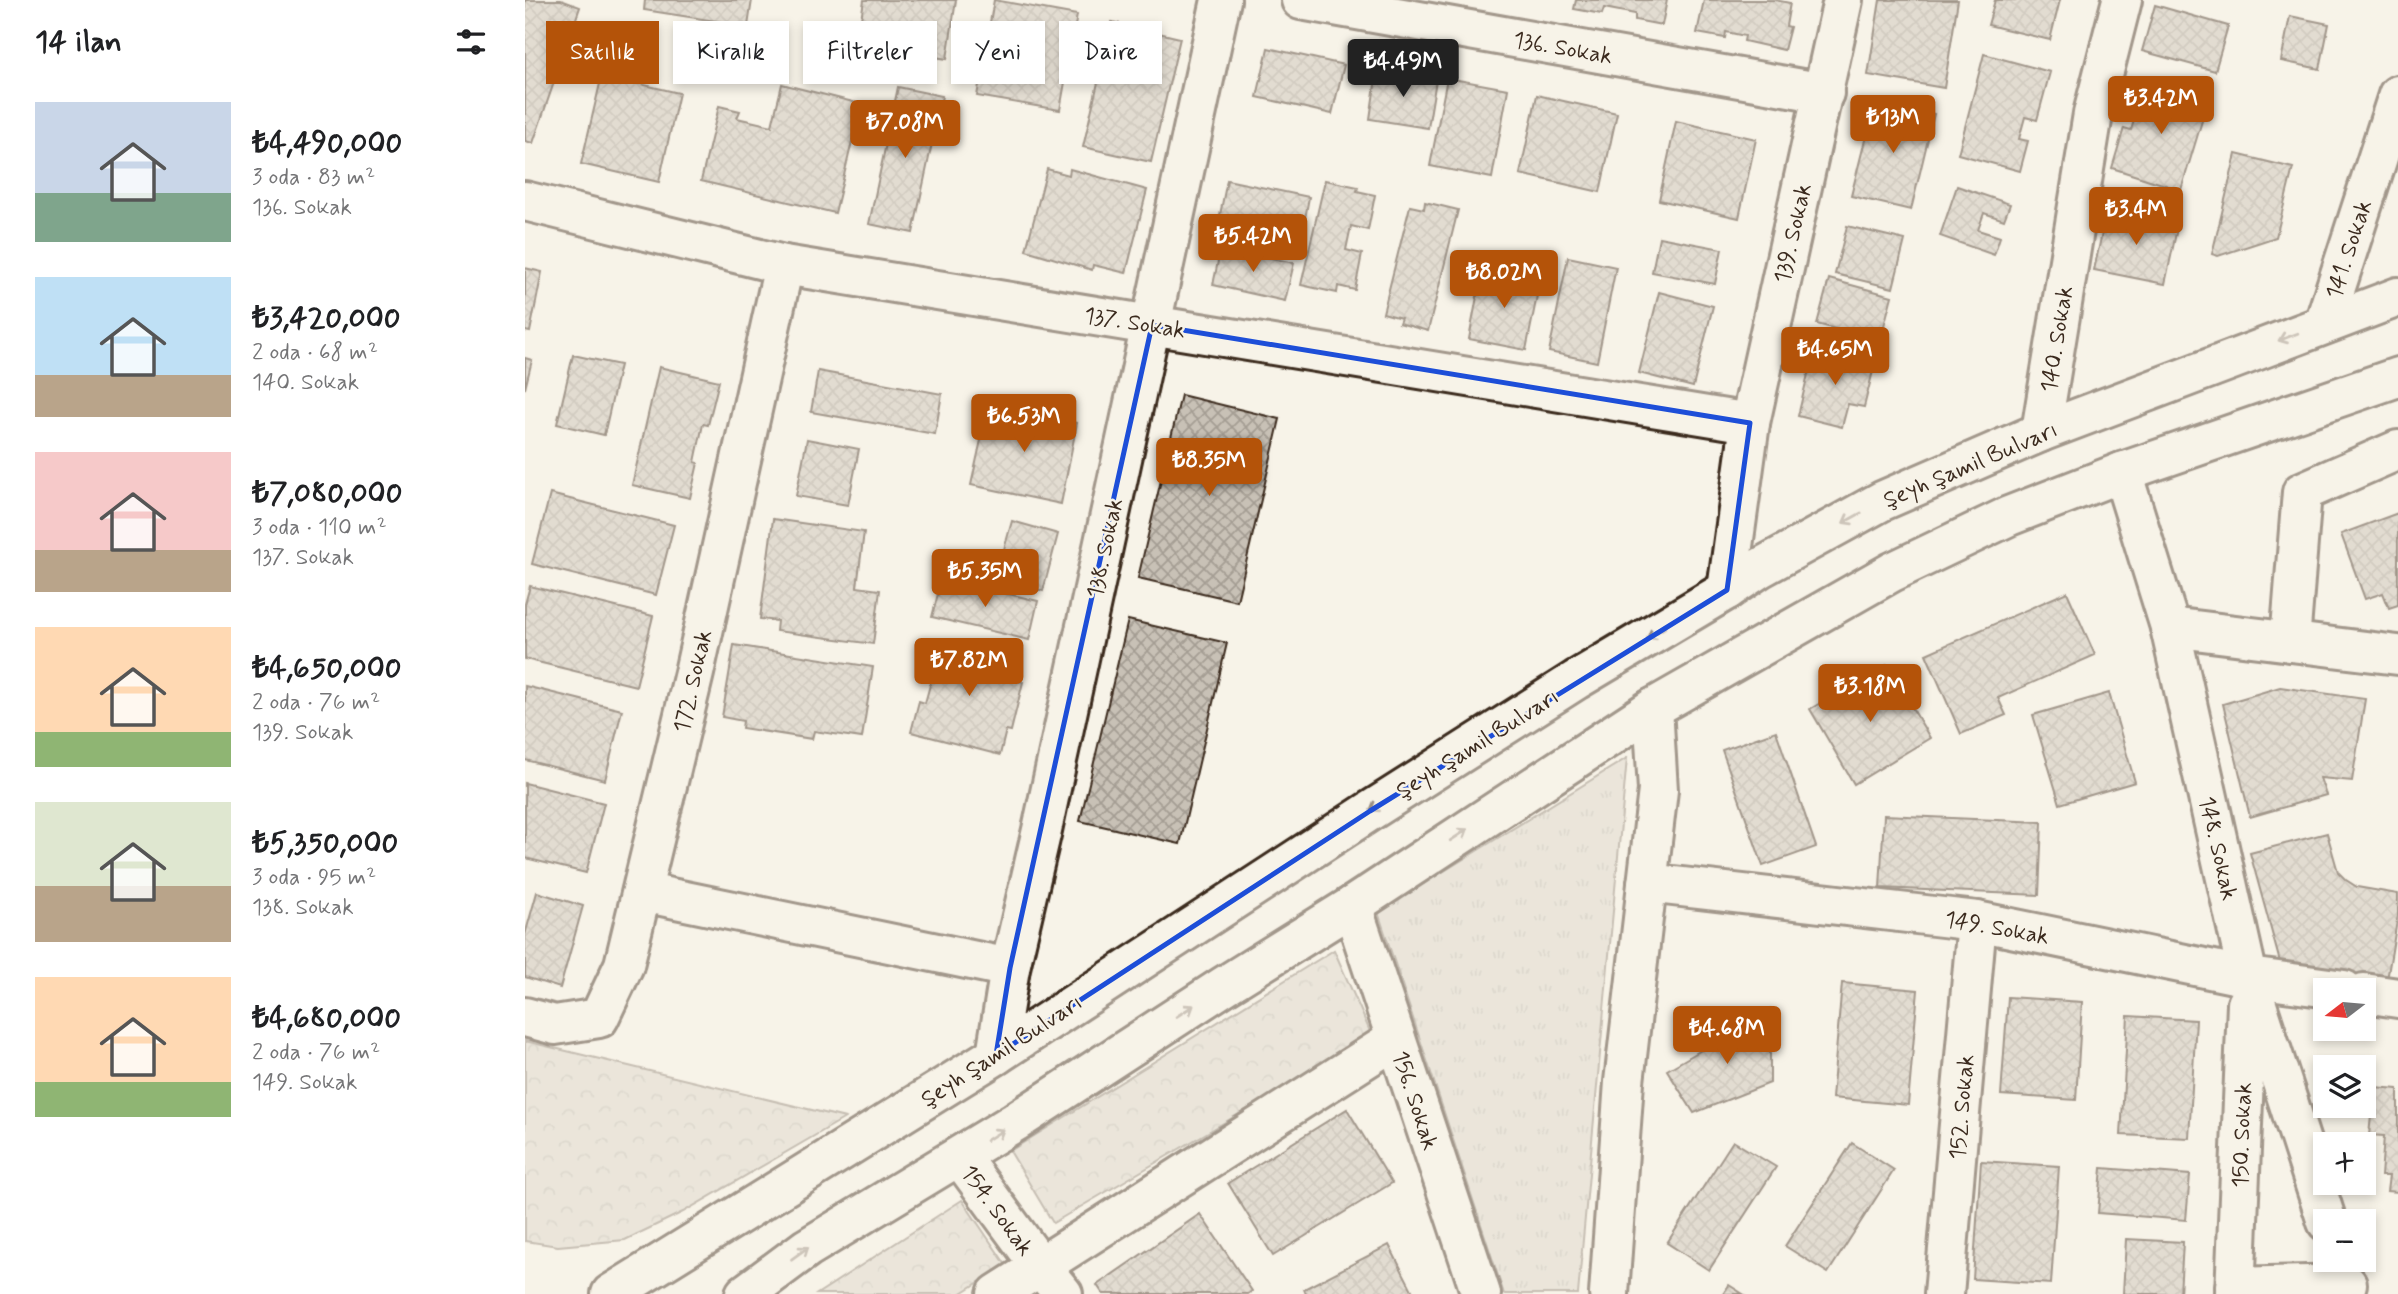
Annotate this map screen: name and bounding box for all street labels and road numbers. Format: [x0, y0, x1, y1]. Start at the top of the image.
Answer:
street label: 136. Sokak [1511, 26, 1615, 72]
street label: 139. Sokak [1768, 181, 1820, 286]
street label: 141. Sokak [2320, 196, 2380, 303]
street label: 140. Sokak [2035, 284, 2081, 395]
street label: 137. Sokak [1082, 301, 1187, 347]
street label: Şeyh Şamil Bulvarı [1879, 416, 2063, 516]
street label: 138. Sokak [1081, 496, 1131, 601]
street label: 172. Sokak [668, 627, 720, 736]
street label: Şeyh Şamil Bulvarı [1391, 682, 1565, 807]
street label: 148. Sokak [2191, 794, 2244, 903]
street label: 149. Sokak [1942, 905, 2051, 953]
street label: Şeyh Şamil Bulvarı [916, 988, 1089, 1115]
street label: 156. Sokak [1384, 1047, 1444, 1154]
street label: 152. Sokak [1943, 1053, 1983, 1161]
street label: 150. Sokak [2226, 1082, 2260, 1188]
street label: 154. Sokak [953, 1160, 1039, 1263]

